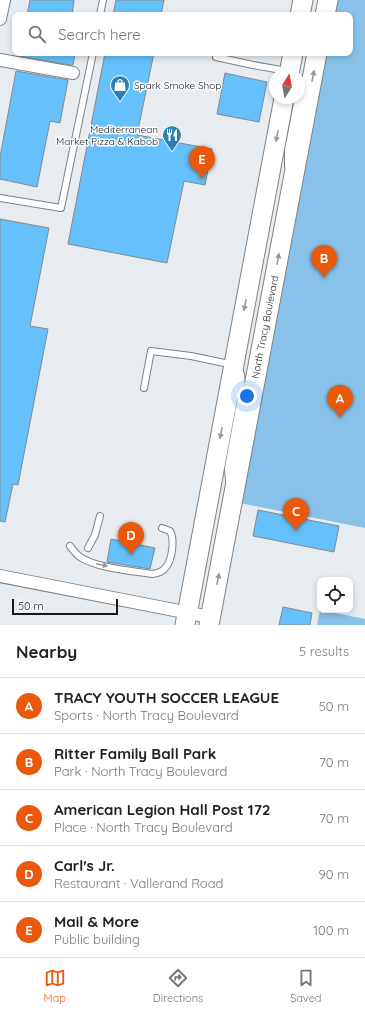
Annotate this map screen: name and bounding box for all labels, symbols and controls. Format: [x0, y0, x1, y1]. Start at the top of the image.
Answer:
search box [12, 12, 353, 56]
icon: search [26, 23, 48, 45]
text: Search here [58, 25, 141, 44]
north arrow [269, 68, 305, 104]
one-way arrow [310, 70, 316, 82]
shop icon: Spark Smoke Shop [109, 74, 131, 102]
place label: Spark Smoke Shop [134, 79, 221, 92]
place label: Mediterranean Market Pizza & Kabob [56, 123, 158, 148]
restaurant icon: Mediterranean Market Pizza & Kabob [161, 124, 183, 152]
one-way arrow [274, 130, 280, 142]
pin: E [189, 146, 215, 179]
pin: B [311, 245, 337, 278]
one-way arrow [275, 252, 281, 265]
street label: North Tracy Boulevard [249, 274, 281, 380]
one-way arrow [242, 299, 248, 311]
pin: A [327, 385, 353, 418]
your location [237, 386, 257, 406]
one-way arrow [218, 427, 224, 439]
pin: C [283, 498, 309, 531]
pin: D [118, 522, 144, 555]
one-way arrow [96, 562, 108, 568]
one-way arrow [215, 573, 221, 585]
map controls [317, 577, 353, 613]
button: locate [317, 577, 353, 613]
scale bar [12, 597, 118, 616]
text: 50 m [18, 599, 44, 613]
text: Nearby [16, 641, 77, 662]
text: 5 results [299, 643, 349, 659]
text: TRACY YOUTH SOCCER LEAGUE [54, 688, 279, 707]
text: A [25, 698, 33, 714]
text: 50 m [319, 698, 349, 714]
text: Sports · North Tracy Boulevard [54, 707, 239, 723]
text: Ritter Family Ball Park [54, 744, 216, 763]
text: B [25, 754, 33, 770]
text: 70 m [319, 754, 349, 770]
text: Park · North Tracy Boulevard [54, 763, 227, 779]
text: American Legion Hall Post 172 [54, 800, 270, 819]
text: C [25, 810, 33, 826]
text: 70 m [319, 810, 349, 826]
text: Place · North Tracy Boulevard [54, 819, 233, 835]
text: Carl's Jr. [54, 856, 115, 875]
text: D [24, 866, 34, 882]
text: 90 m [319, 866, 349, 882]
text: Restaurant · Vallerand Road [54, 875, 223, 891]
text: Mail & More [54, 912, 139, 931]
text: E [25, 922, 33, 938]
text: 100 m [313, 922, 349, 938]
text: Public building [54, 931, 140, 947]
tab: Map [43, 967, 66, 1005]
tab: Directions [153, 967, 203, 1005]
tab: Saved [290, 967, 322, 1005]

